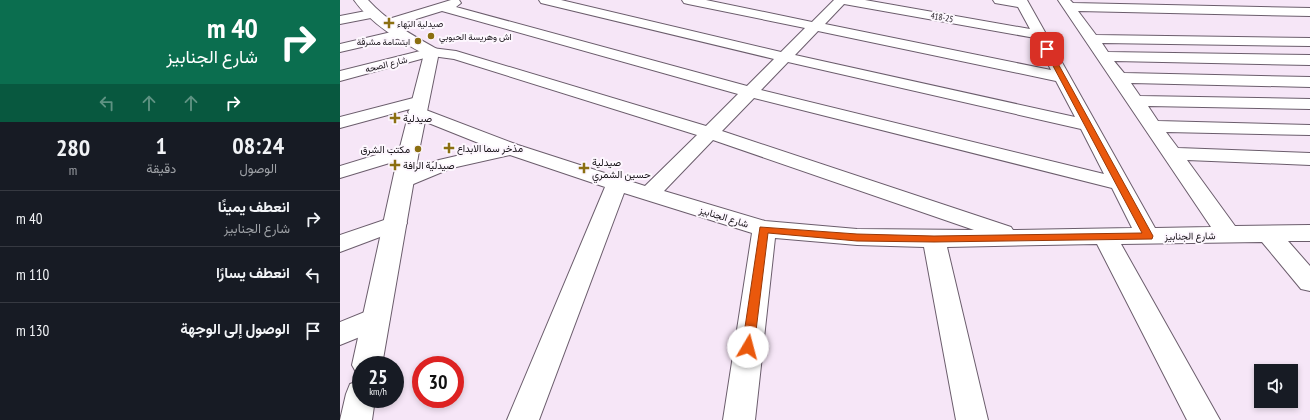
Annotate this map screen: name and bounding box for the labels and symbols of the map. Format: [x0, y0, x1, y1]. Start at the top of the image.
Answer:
street label: 418-25 [930, 10, 954, 24]
marker: صيدلية البهاء [384, 18, 394, 28]
place label: صيدلية البهاء [397, 18, 444, 30]
marker: اش وهريسة الحبوبي [426, 31, 436, 41]
place label: اش وهريسة الحبوبي [439, 31, 512, 44]
pin [1030, 32, 1064, 66]
place label: ابتسامة مشرقة [357, 36, 410, 48]
marker: ابتسامة مشرقة [413, 36, 423, 46]
street label: شارع الصحه [364, 53, 409, 76]
place label: صيدلية [403, 112, 432, 125]
marker: صيدلية [390, 113, 400, 123]
place label: مذخر سما الابداع [457, 142, 523, 155]
place label: مكتب الشرق [360, 143, 410, 156]
marker: مذخر سما الابداع [444, 143, 454, 153]
marker: مكتب الشرق [413, 144, 423, 154]
place label: صيدلية حسين الشمري [592, 156, 651, 183]
place label: صيدلية الرافة [403, 159, 455, 172]
marker: صيدلية الرافة [390, 160, 400, 170]
marker: صيدلية حسين الشمري [579, 163, 589, 173]
street label: شارع الجنابيز [697, 203, 750, 231]
street label: شارع الجنابيز [1163, 229, 1216, 243]
position arrow [727, 326, 769, 368]
speed limit sign: 30 [412, 356, 464, 408]

